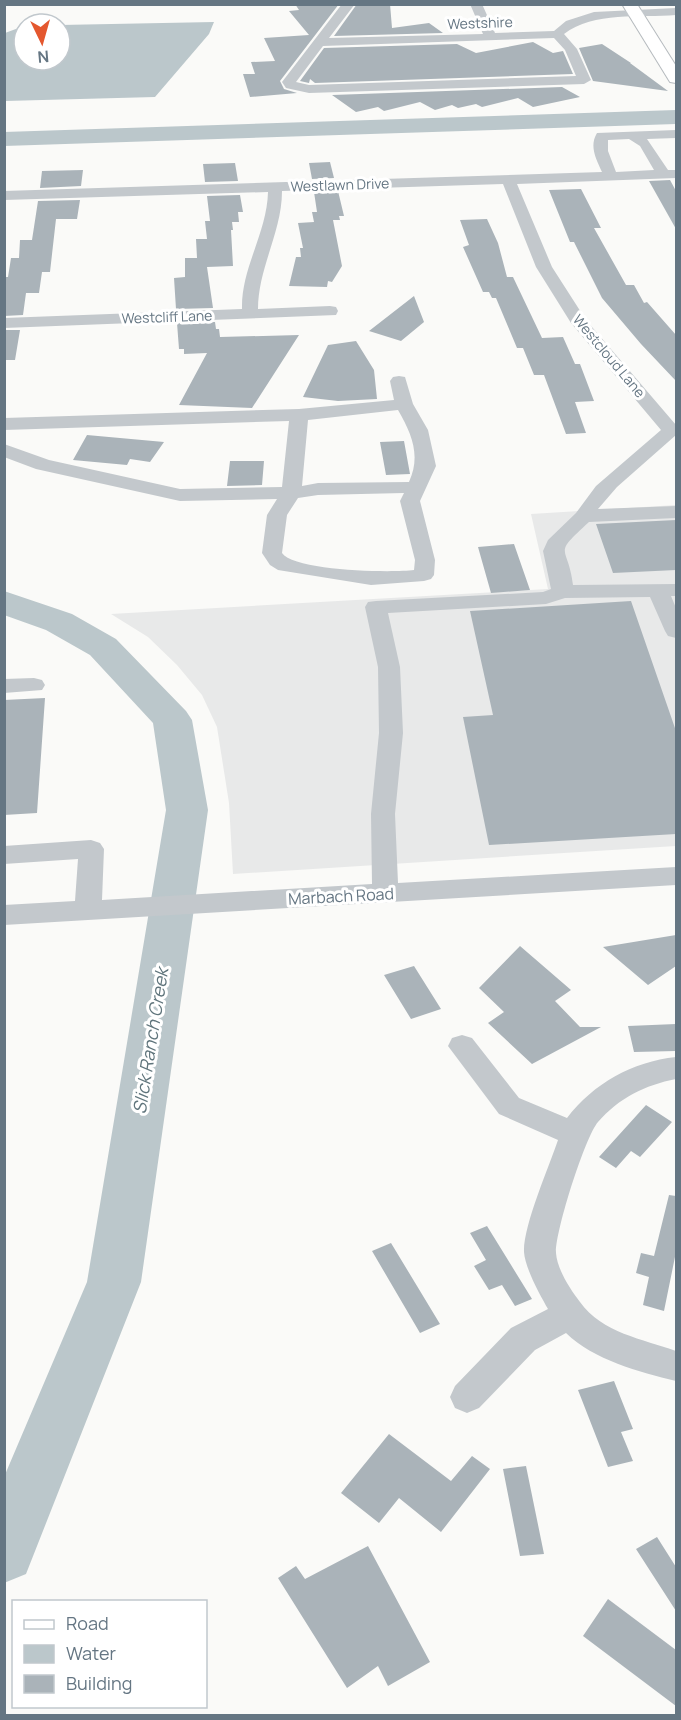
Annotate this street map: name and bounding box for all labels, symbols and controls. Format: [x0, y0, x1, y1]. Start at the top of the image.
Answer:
north arrow [12, 12, 72, 72]
street label: Westshire [447, 12, 513, 33]
text: N [37, 45, 50, 68]
street label: Westlawn Drive [290, 173, 390, 196]
street label: Westcliff Lane [121, 305, 213, 328]
street label: Westcloud Lane [569, 310, 650, 401]
street label: Marbach Road [288, 882, 394, 910]
water label: Slick Ranch Creek [127, 963, 174, 1116]
legend [12, 1600, 207, 1708]
text: Road [66, 1611, 109, 1635]
text: Water [66, 1641, 116, 1665]
text: Building [66, 1671, 132, 1695]

